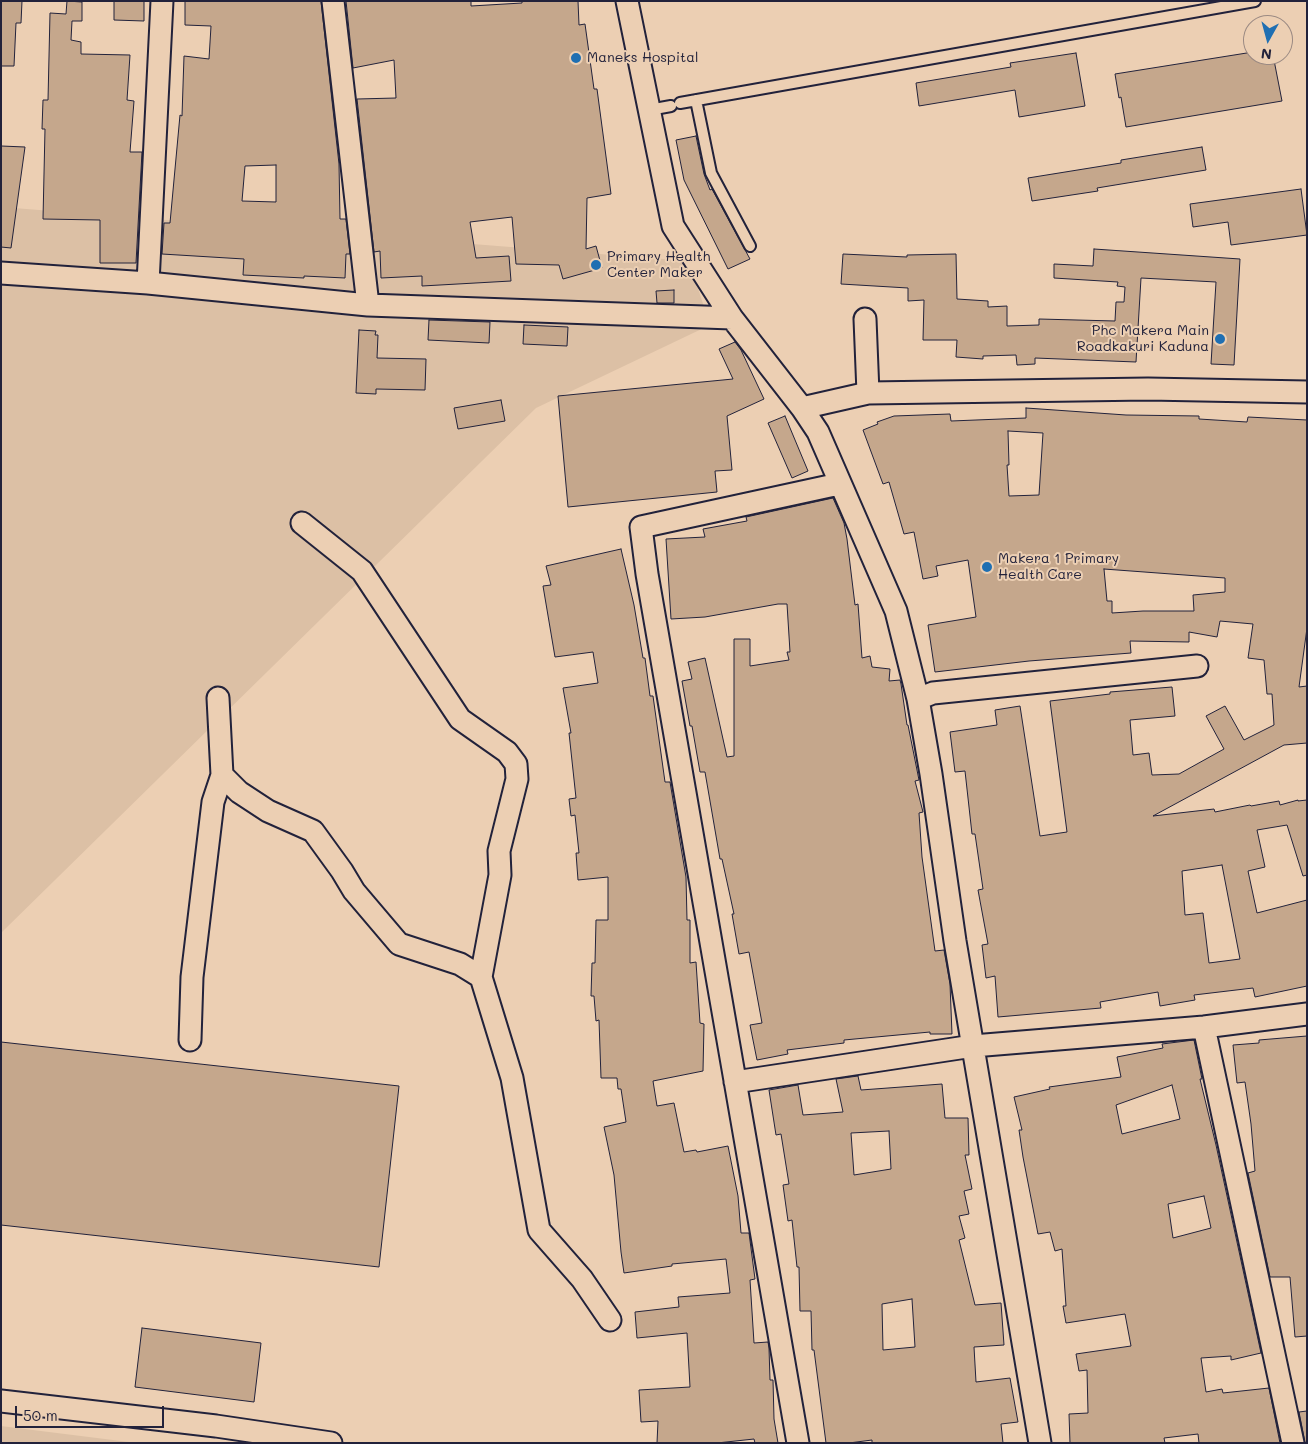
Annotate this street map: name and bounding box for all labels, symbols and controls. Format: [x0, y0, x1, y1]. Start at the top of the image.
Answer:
north arrow [1243, 15, 1293, 65]
text: N [1260, 44, 1273, 64]
place label: Maneks Hospital [587, 50, 698, 66]
marker: Maneks Hospital [569, 51, 583, 65]
place label: Primary Health Center Maker [607, 249, 711, 282]
marker: Primary Health Center Maker [589, 258, 603, 272]
place label: Phc Makera Main Roadkakuri Kaduna [1077, 323, 1209, 356]
marker: Phc Makera Main Roadkakuri Kaduna [1213, 332, 1227, 346]
place label: Makera 1 Primary Health Care [998, 551, 1119, 584]
marker: Makera 1 Primary Health Care [980, 560, 994, 574]
scale bar [18, 1396, 166, 1428]
text: 50 m [23, 1405, 58, 1425]

